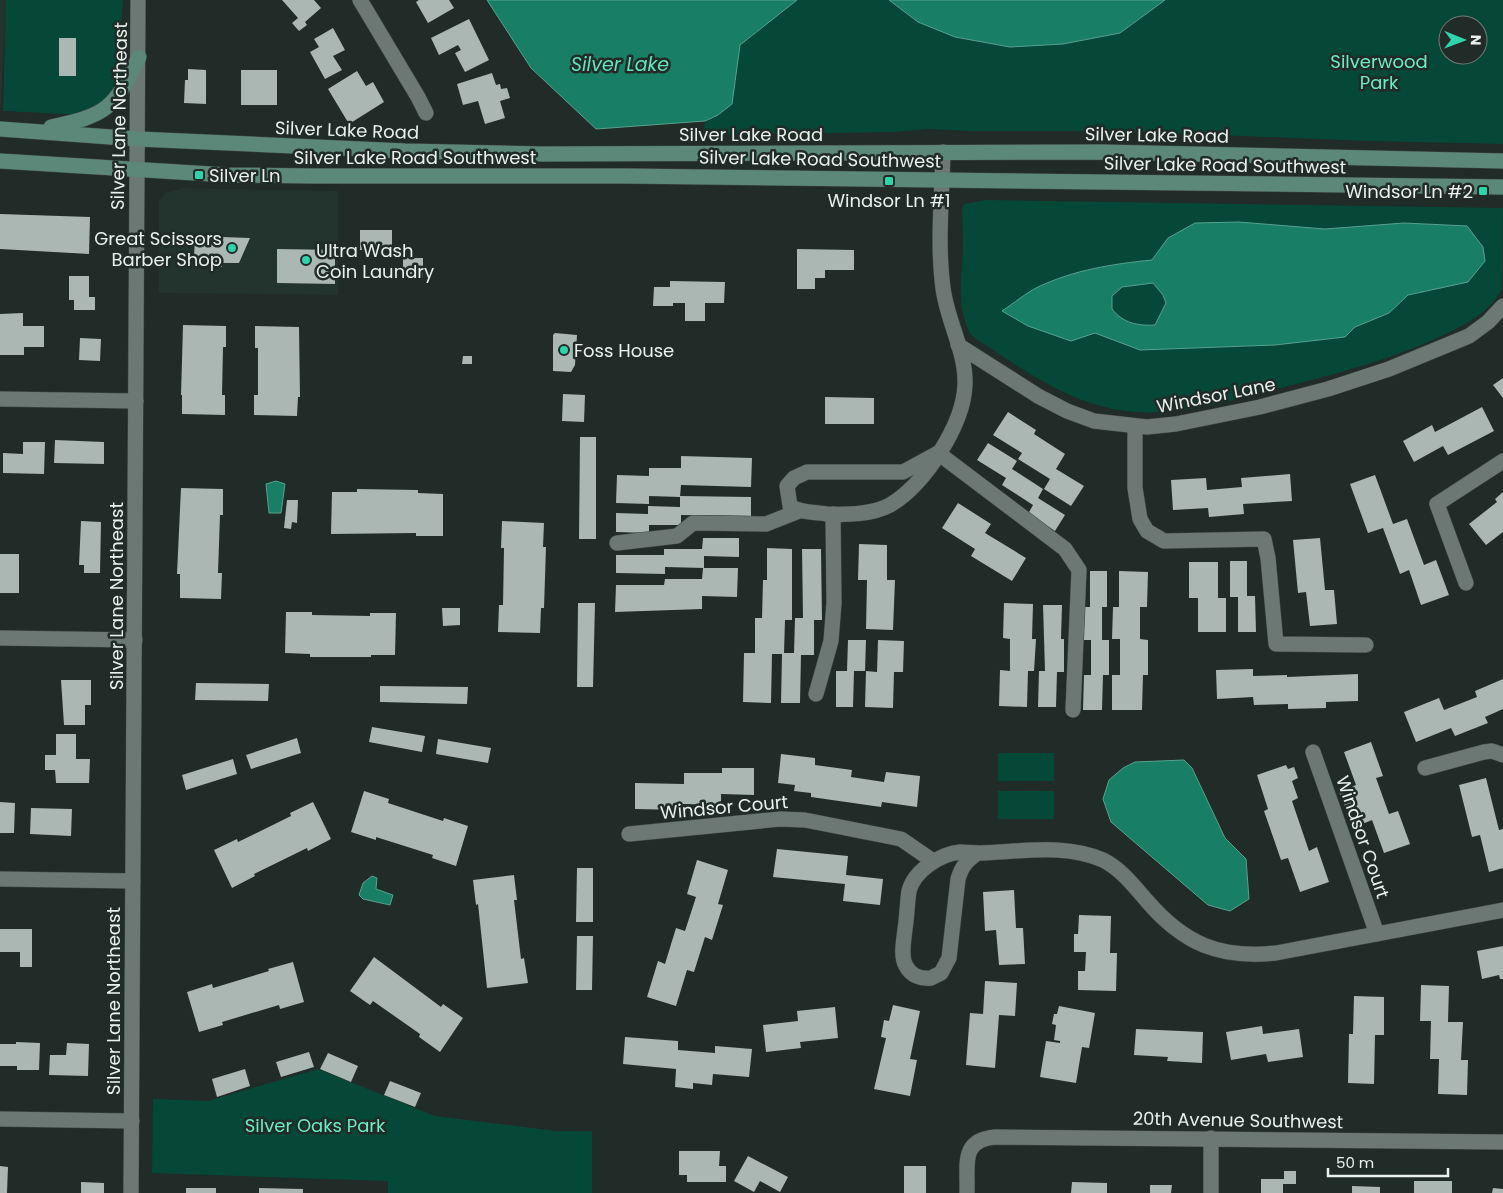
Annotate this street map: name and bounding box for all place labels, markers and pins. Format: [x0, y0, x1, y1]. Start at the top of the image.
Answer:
place label: Silver Ln [209, 163, 281, 188]
marker: Silver Ln [193, 169, 205, 181]
marker: Windsor Ln #1 [883, 175, 895, 187]
place label: Windsor Ln #2 [1345, 179, 1473, 204]
marker: Windsor Ln #2 [1477, 185, 1489, 197]
place label: Windsor Ln #1 [827, 188, 951, 213]
place label: Great Scissors Barber Shop [94, 226, 222, 272]
place label: Ultra Wash Coin Laundry [316, 238, 434, 284]
marker: Great Scissors Barber Shop [226, 242, 238, 254]
marker: Ultra Wash Coin Laundry [300, 254, 312, 266]
place label: Foss House [574, 338, 674, 363]
marker: Foss House [558, 344, 570, 356]

